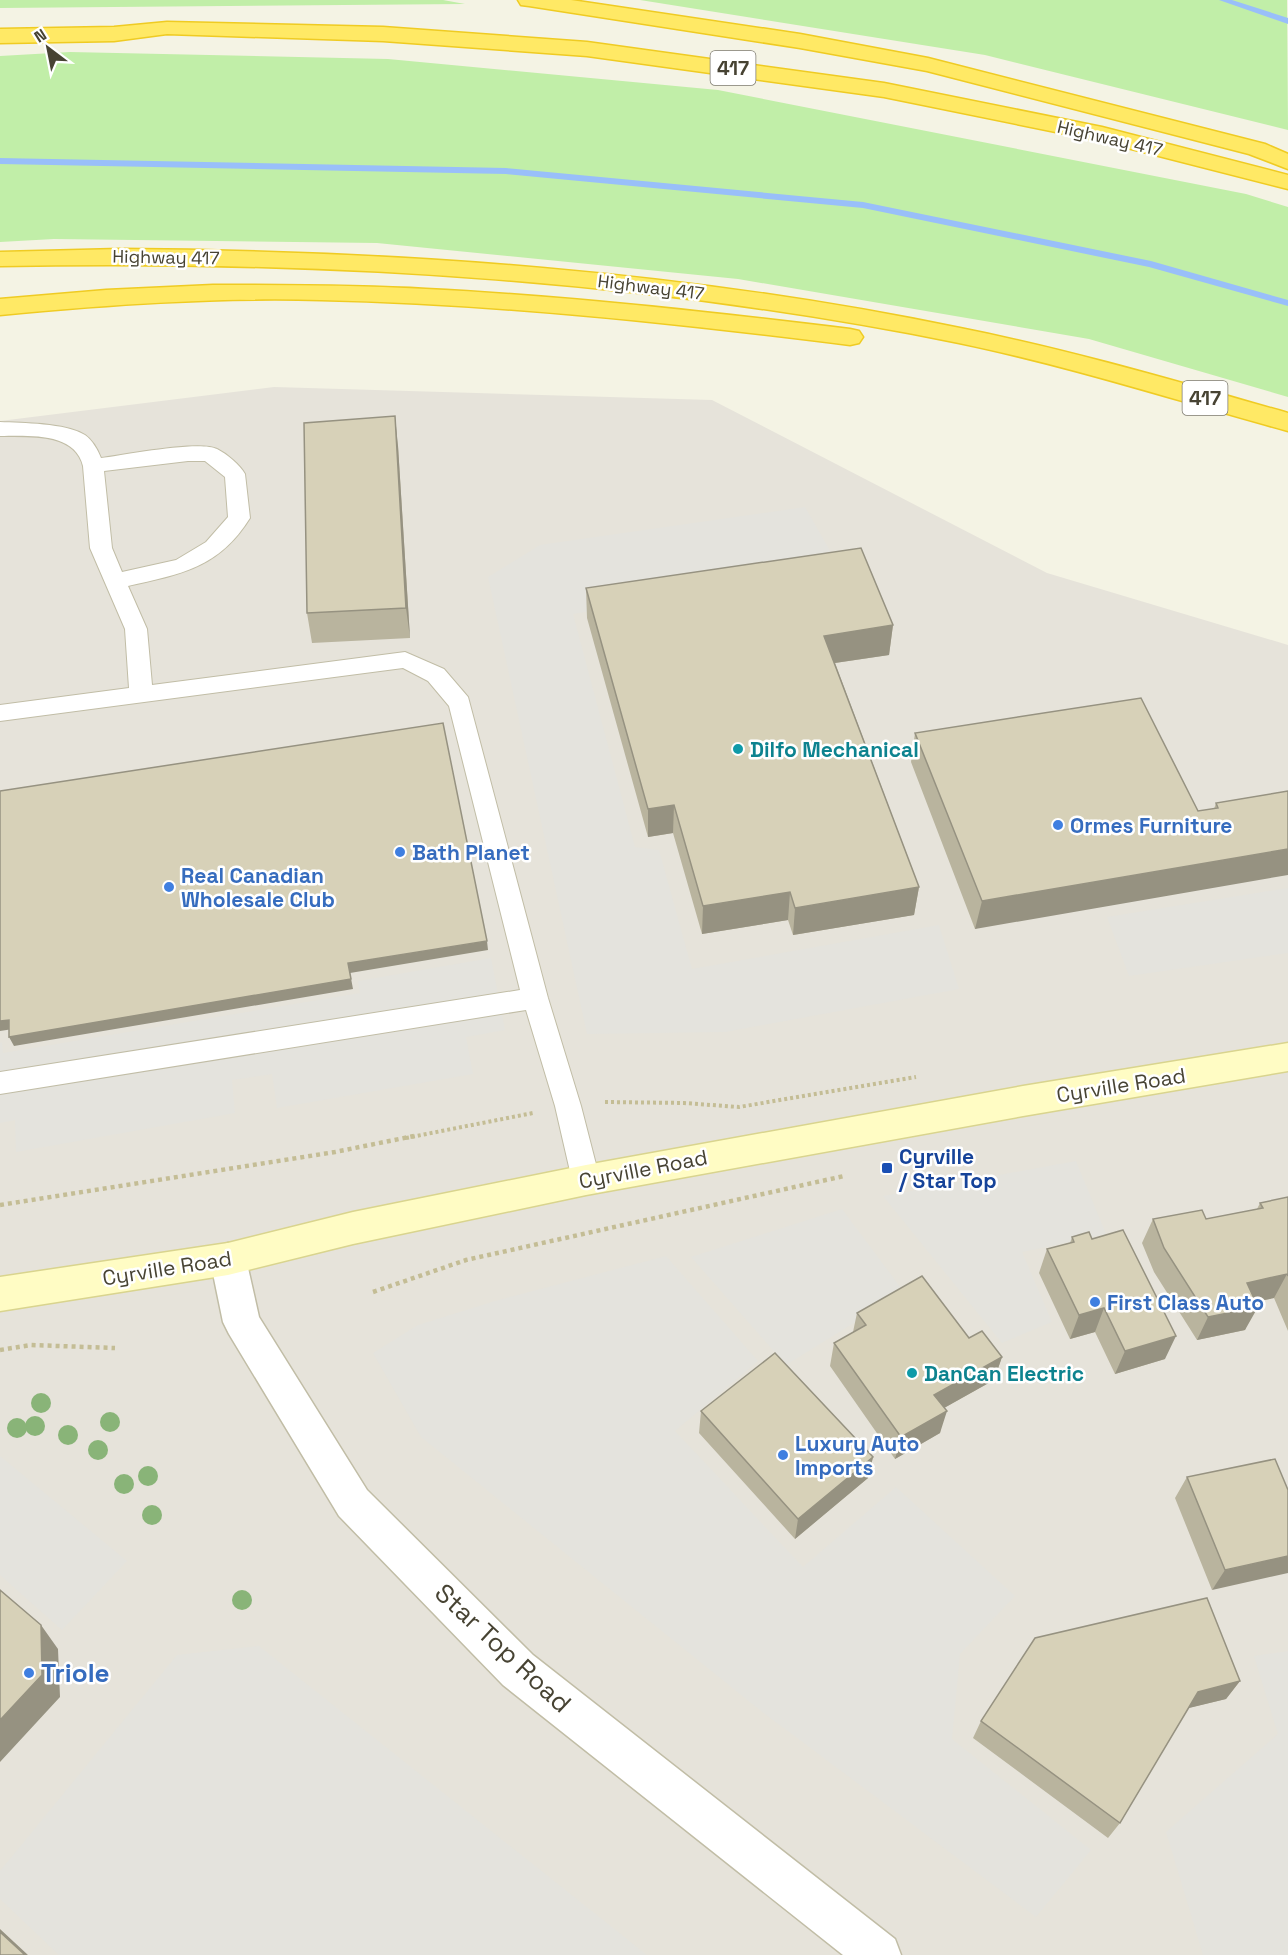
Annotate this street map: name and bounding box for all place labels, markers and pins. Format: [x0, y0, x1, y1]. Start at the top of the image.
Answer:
place label: Dilfo Mechanical [750, 736, 919, 763]
marker: Dilfo Mechanical [731, 742, 745, 756]
place label: Ormes Furniture [1070, 812, 1232, 839]
marker: Ormes Furniture [1051, 818, 1065, 832]
place label: Bath Planet [412, 839, 530, 866]
marker: Bath Planet [393, 845, 407, 859]
place label: Real Canadian Wholesale Club [181, 862, 335, 913]
marker: Real Canadian Wholesale Club [162, 880, 176, 894]
place label: Cyrville / Star Top [898, 1143, 997, 1194]
marker: Cyrville / Star Top [880, 1161, 894, 1175]
place label: First Class Auto [1107, 1289, 1264, 1316]
marker: First Class Auto [1088, 1295, 1102, 1309]
place label: DanCan Electric [924, 1360, 1084, 1387]
marker: DanCan Electric [905, 1366, 919, 1380]
place label: Luxury Auto Imports [795, 1430, 919, 1481]
marker: Luxury Auto Imports [776, 1448, 790, 1462]
place label: Triole [41, 1656, 110, 1690]
marker: Triole [22, 1666, 36, 1680]

